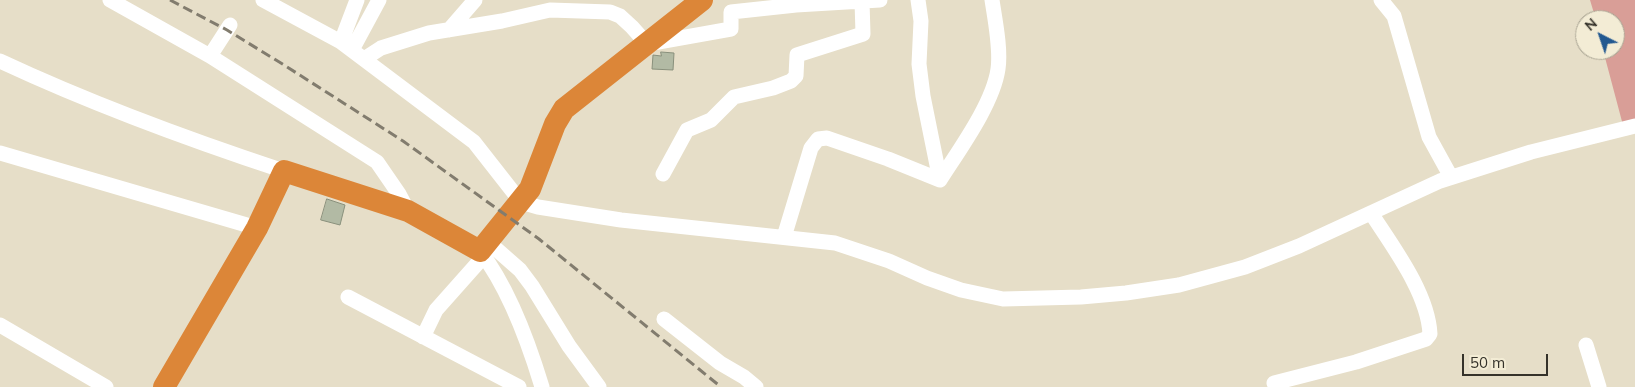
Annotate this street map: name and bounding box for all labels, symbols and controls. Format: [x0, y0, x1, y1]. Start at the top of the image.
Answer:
north arrow [1575, 10, 1625, 60]
text: N [1581, 14, 1601, 35]
scale bar [1465, 344, 1551, 376]
text: 50 m [1470, 353, 1505, 372]

